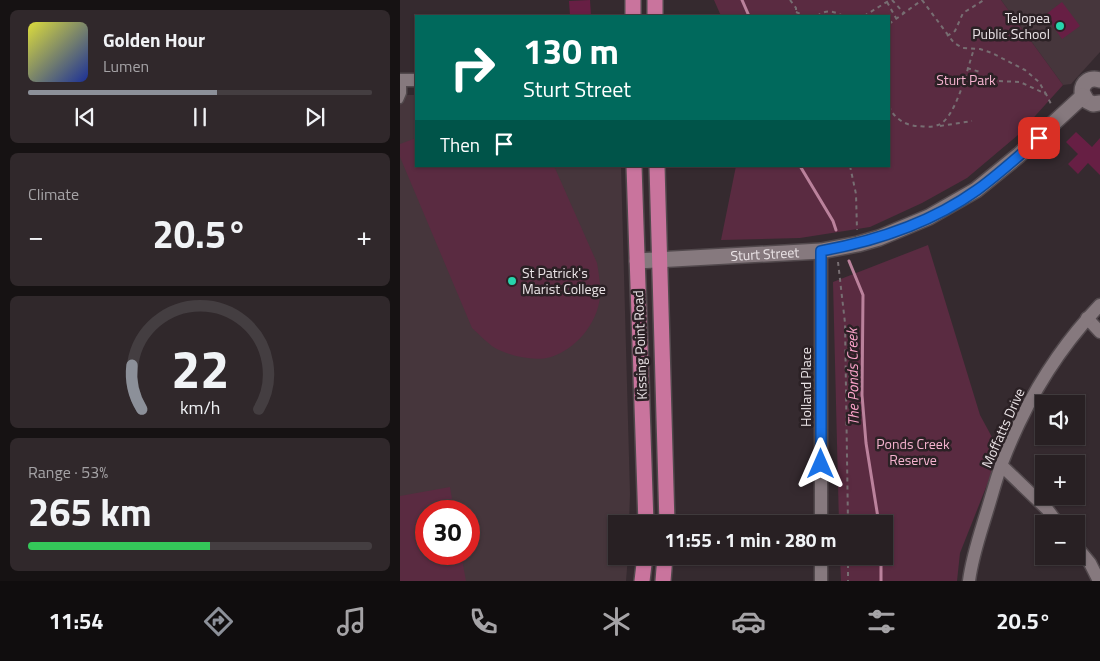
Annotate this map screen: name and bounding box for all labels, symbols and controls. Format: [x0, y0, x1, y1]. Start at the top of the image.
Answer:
place label: Telopea Public School [972, 7, 1050, 44]
marker: Telopea Public School [1054, 20, 1066, 32]
text: 130 m [523, 24, 619, 78]
text: Golden Hour [103, 25, 205, 54]
icon: right [440, 35, 505, 100]
text: Lumen [103, 54, 149, 78]
park label: Sturt Park [936, 69, 996, 90]
text: Sturt Street [523, 72, 631, 106]
icon: previous [71, 103, 99, 131]
icon: pause [186, 103, 214, 131]
icon: next [301, 103, 329, 131]
pin [1018, 117, 1060, 159]
icon: arrive [1025, 124, 1053, 152]
text: Then [440, 130, 480, 159]
icon: arrive [490, 130, 518, 158]
text: Climate [28, 182, 79, 206]
text: 20.5° [153, 205, 247, 263]
text: − [28, 214, 44, 257]
text: + [356, 214, 372, 257]
street label: Sturt Street [730, 241, 800, 266]
place label: St Patrick's Marist College [522, 262, 606, 299]
marker: St Patrick's Marist College [506, 275, 518, 287]
street label: Kissing Point Road [627, 290, 652, 400]
water label: The Ponds Creek [840, 326, 865, 426]
text: 22 [171, 329, 229, 408]
street label: Holland Place [795, 347, 816, 427]
street label: Moffatts Drive [976, 385, 1030, 471]
text: km/h [180, 394, 220, 421]
map controls [1035, 395, 1085, 565]
button: sound [1035, 395, 1085, 445]
park label: Ponds Creek Reserve [876, 433, 950, 470]
position arrow [794, 437, 846, 489]
button: + [1035, 455, 1085, 505]
text: Range · 53% [28, 460, 108, 484]
text: 265 km [28, 483, 152, 541]
speed limit sign: 30 [415, 500, 480, 565]
button: − [1035, 515, 1085, 565]
text: 11:55 · 1 min · 280 m [664, 525, 837, 554]
text: 11:54 [49, 604, 104, 638]
icon: directions [201, 604, 236, 639]
icon: music [334, 604, 369, 639]
icon: phone [466, 604, 501, 639]
icon: climate [599, 604, 634, 639]
icon: car [731, 604, 766, 639]
icon: filters [864, 604, 899, 639]
text: 20.5° [996, 604, 1051, 638]

